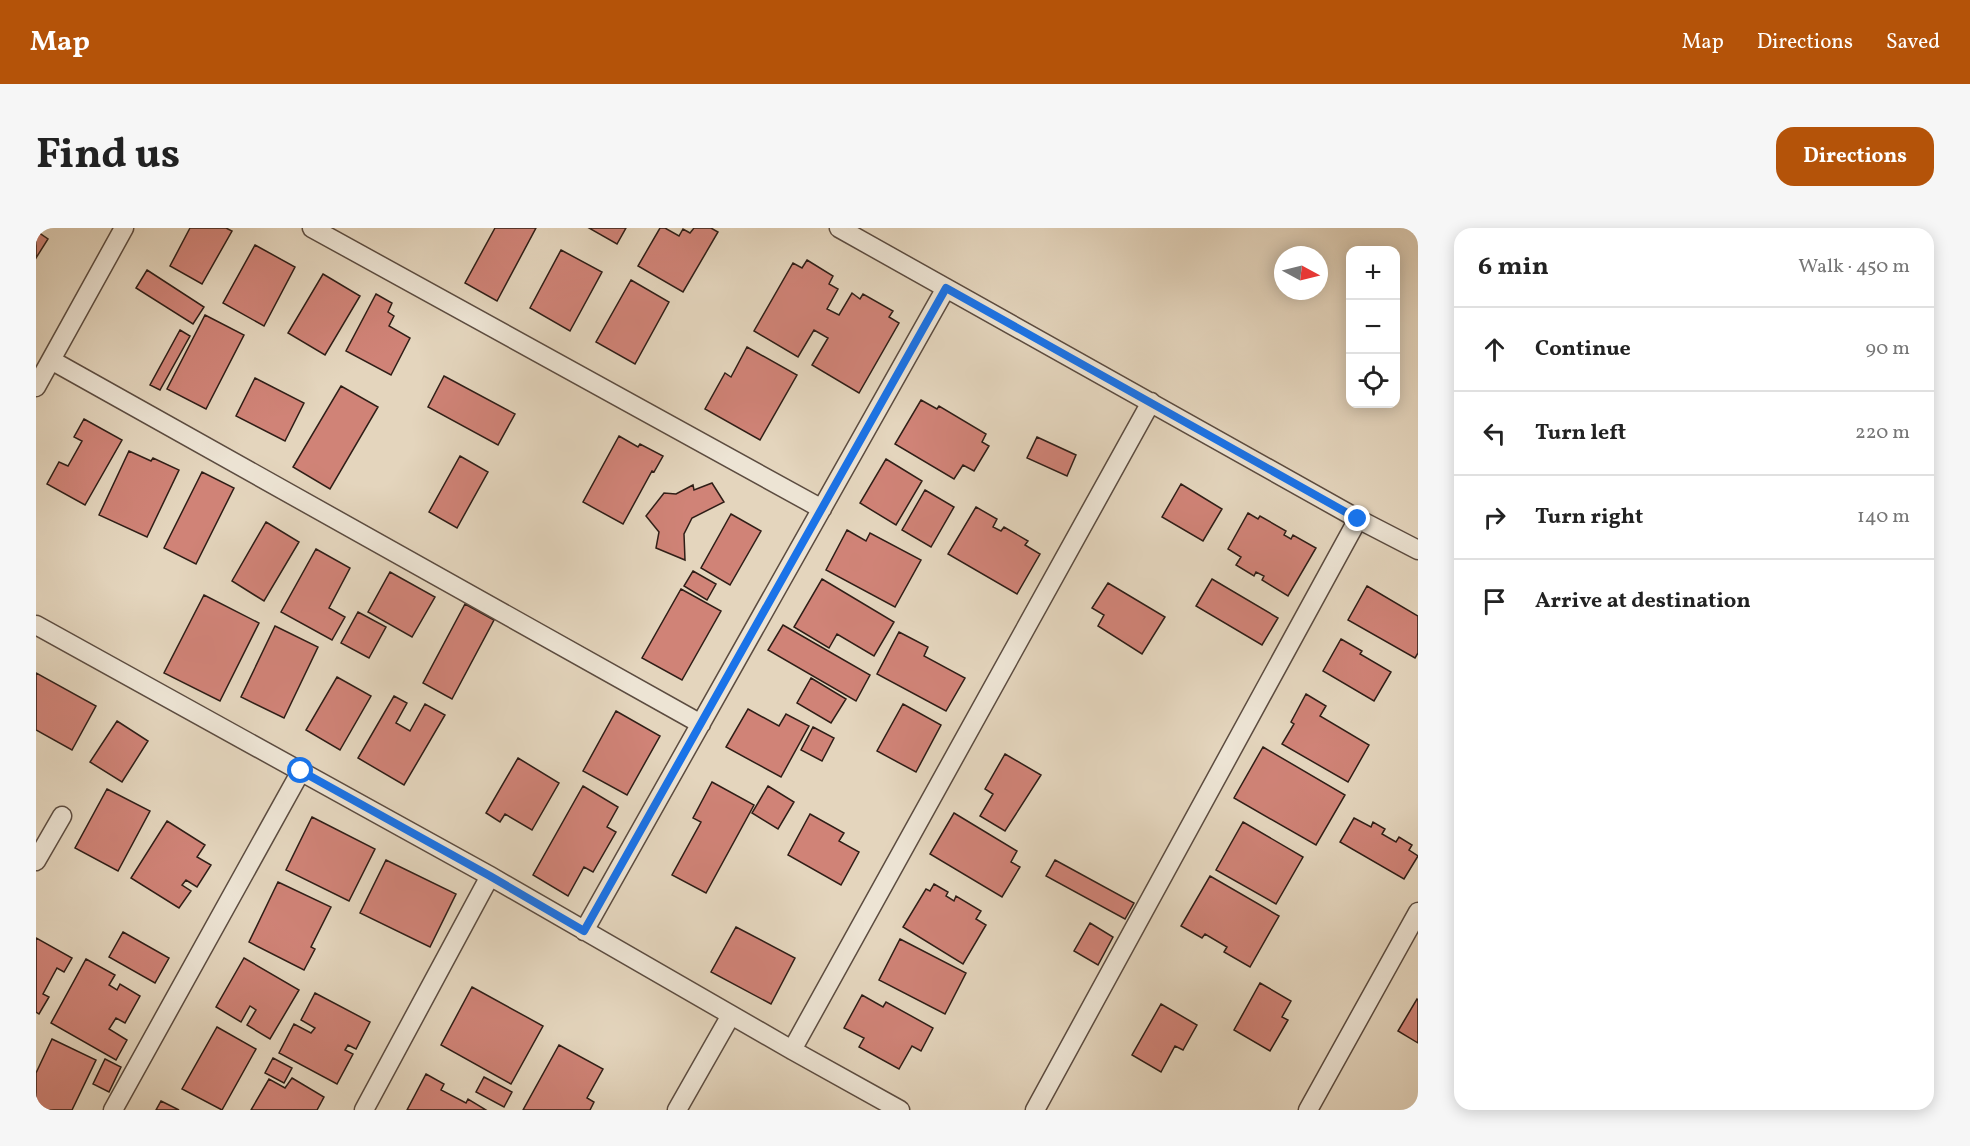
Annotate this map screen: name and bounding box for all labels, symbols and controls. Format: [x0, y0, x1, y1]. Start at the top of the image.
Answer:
text: Map [30, 23, 90, 62]
text: Map [1682, 28, 1724, 57]
text: Directions [1757, 28, 1853, 57]
text: Saved [1886, 28, 1940, 57]
text: Find us [36, 127, 180, 186]
button: Directions [1776, 127, 1934, 186]
north arrow [1274, 246, 1328, 300]
map controls [1346, 246, 1400, 408]
button: + [1346, 246, 1400, 300]
text: 6 min [1478, 249, 1549, 285]
text: Walk · 450 m [1798, 253, 1910, 281]
button: − [1346, 300, 1400, 354]
icon: ahead [1478, 333, 1511, 366]
text: Continue [1535, 334, 1631, 365]
text: 90 m [1866, 335, 1910, 363]
button: locate [1346, 354, 1400, 408]
icon: left [1478, 417, 1511, 450]
text: Turn left [1535, 418, 1626, 449]
text: 220 m [1855, 419, 1910, 447]
icon: right [1478, 501, 1511, 534]
text: Turn right [1535, 502, 1643, 533]
text: 140 m [1857, 503, 1910, 531]
route end [1344, 505, 1370, 531]
icon: arrive [1478, 585, 1511, 618]
text: Arrive at destination [1535, 586, 1751, 617]
route start [287, 757, 313, 783]

